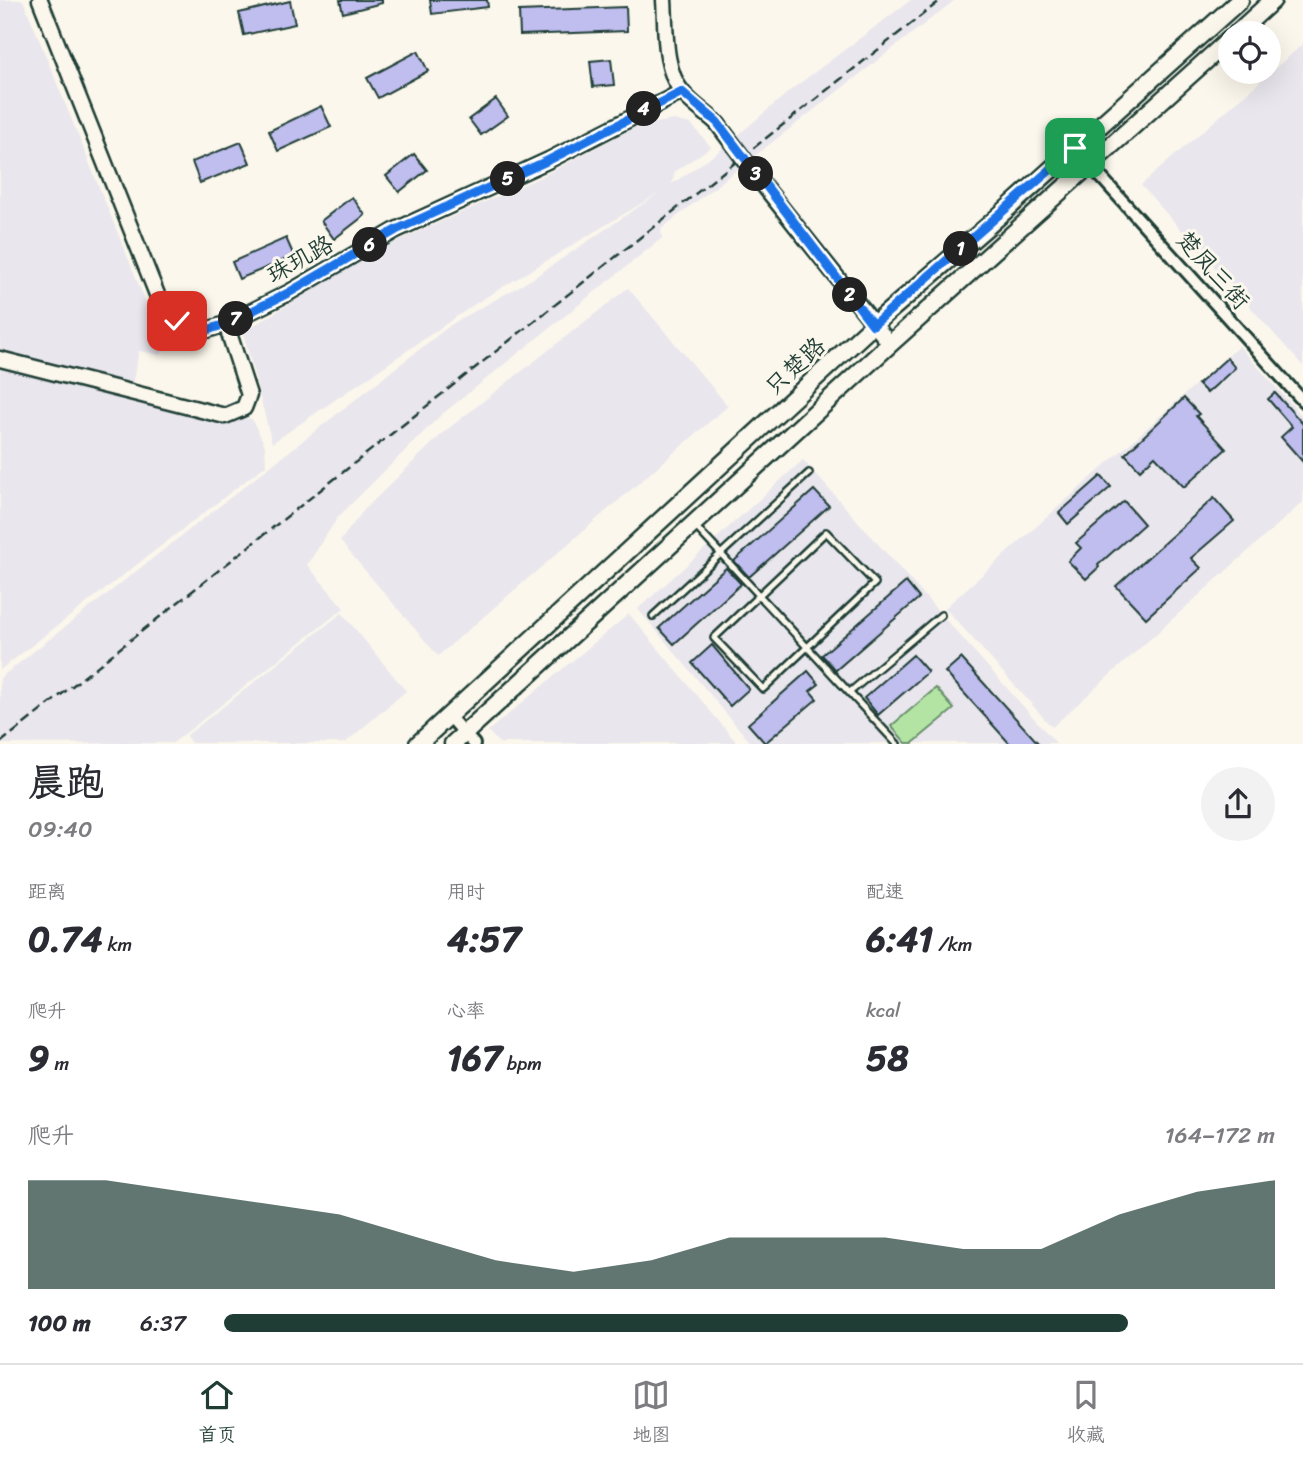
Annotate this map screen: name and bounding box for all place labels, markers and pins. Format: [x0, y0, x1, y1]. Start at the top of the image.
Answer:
pin: 4 [626, 92, 662, 126]
pin [1045, 118, 1105, 178]
pin: 3 [738, 156, 774, 192]
pin: 5 [490, 162, 526, 196]
pin: 6 [352, 228, 388, 262]
pin: 1 [944, 232, 978, 266]
pin: 2 [832, 278, 868, 312]
pin [147, 291, 207, 351]
pin: 7 [218, 302, 254, 336]

